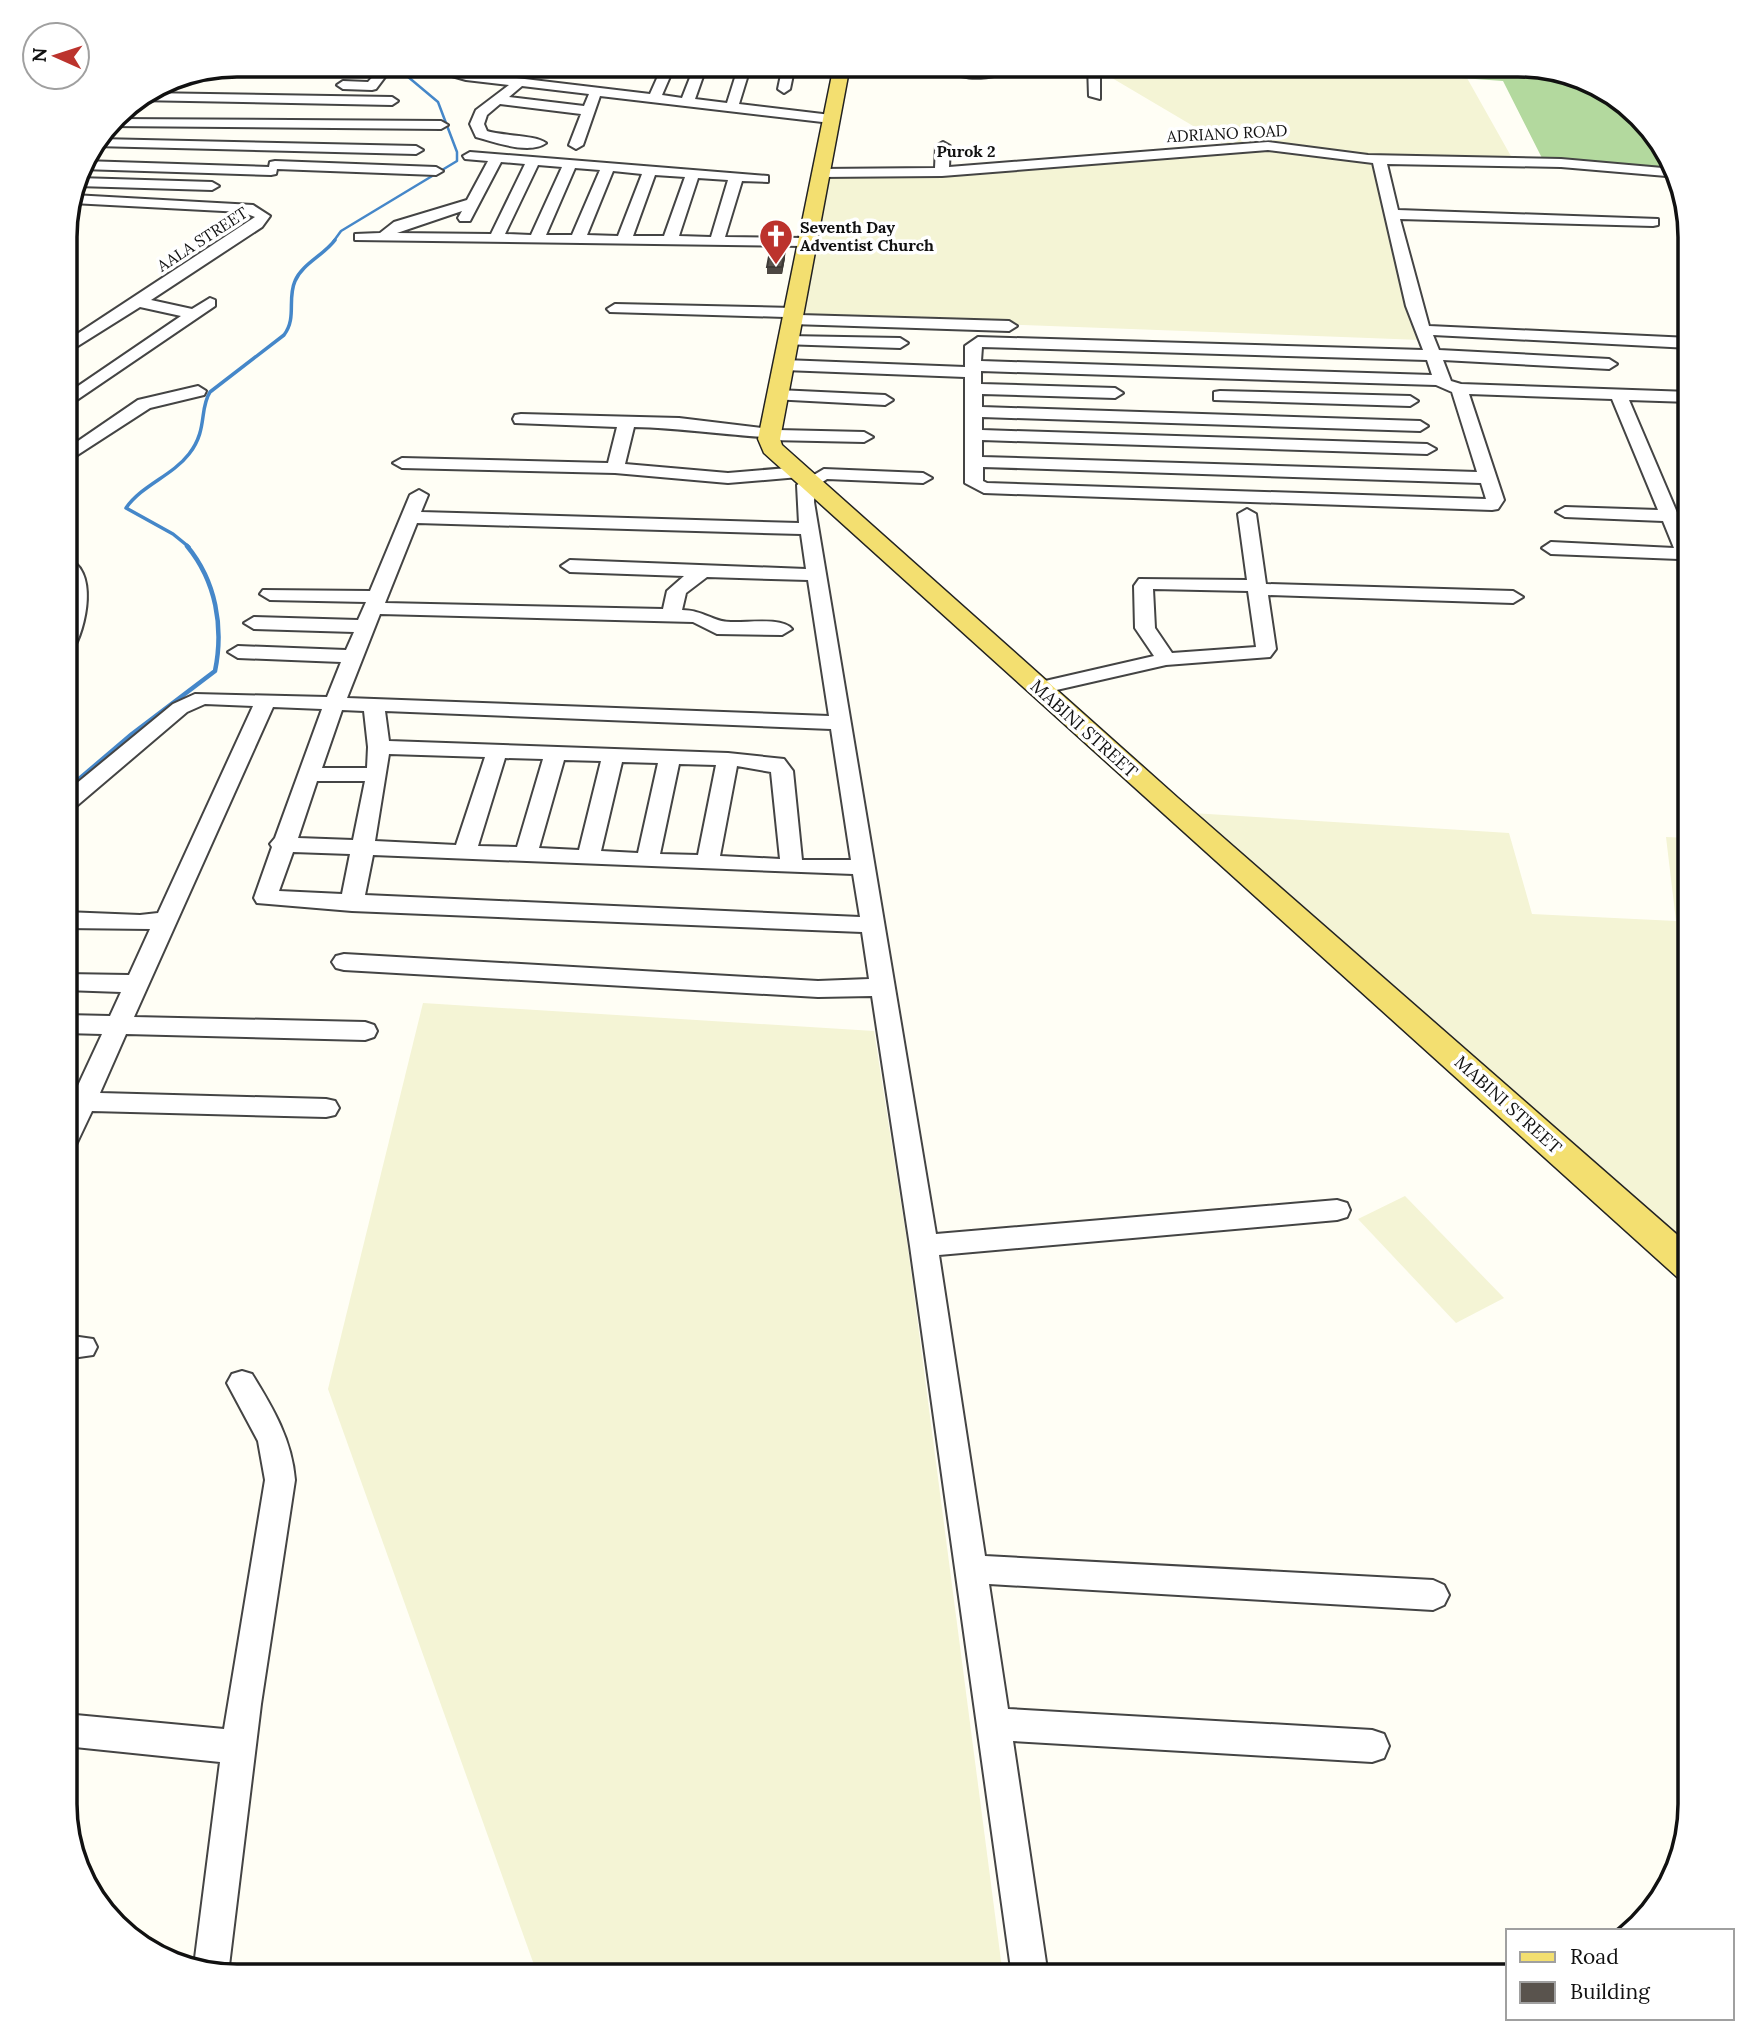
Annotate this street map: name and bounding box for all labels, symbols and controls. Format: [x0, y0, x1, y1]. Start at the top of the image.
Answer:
north arrow [21, 21, 91, 91]
text: N [27, 47, 51, 63]
street label: ADRIANO ROAD [1165, 120, 1288, 146]
district label: Purok 2 [937, 141, 995, 161]
street label: AALA STREET [152, 202, 251, 276]
church icon: Seventh Day Adventist Church [757, 217, 795, 266]
place label: Seventh Day Adventist Church [800, 217, 934, 255]
street label: MABINI STREET [1026, 674, 1143, 783]
street label: MABINI STREET [1450, 1050, 1567, 1159]
legend [1506, 1929, 1734, 2020]
text: Road [1570, 1943, 1619, 1970]
text: Building [1570, 1978, 1650, 2005]

